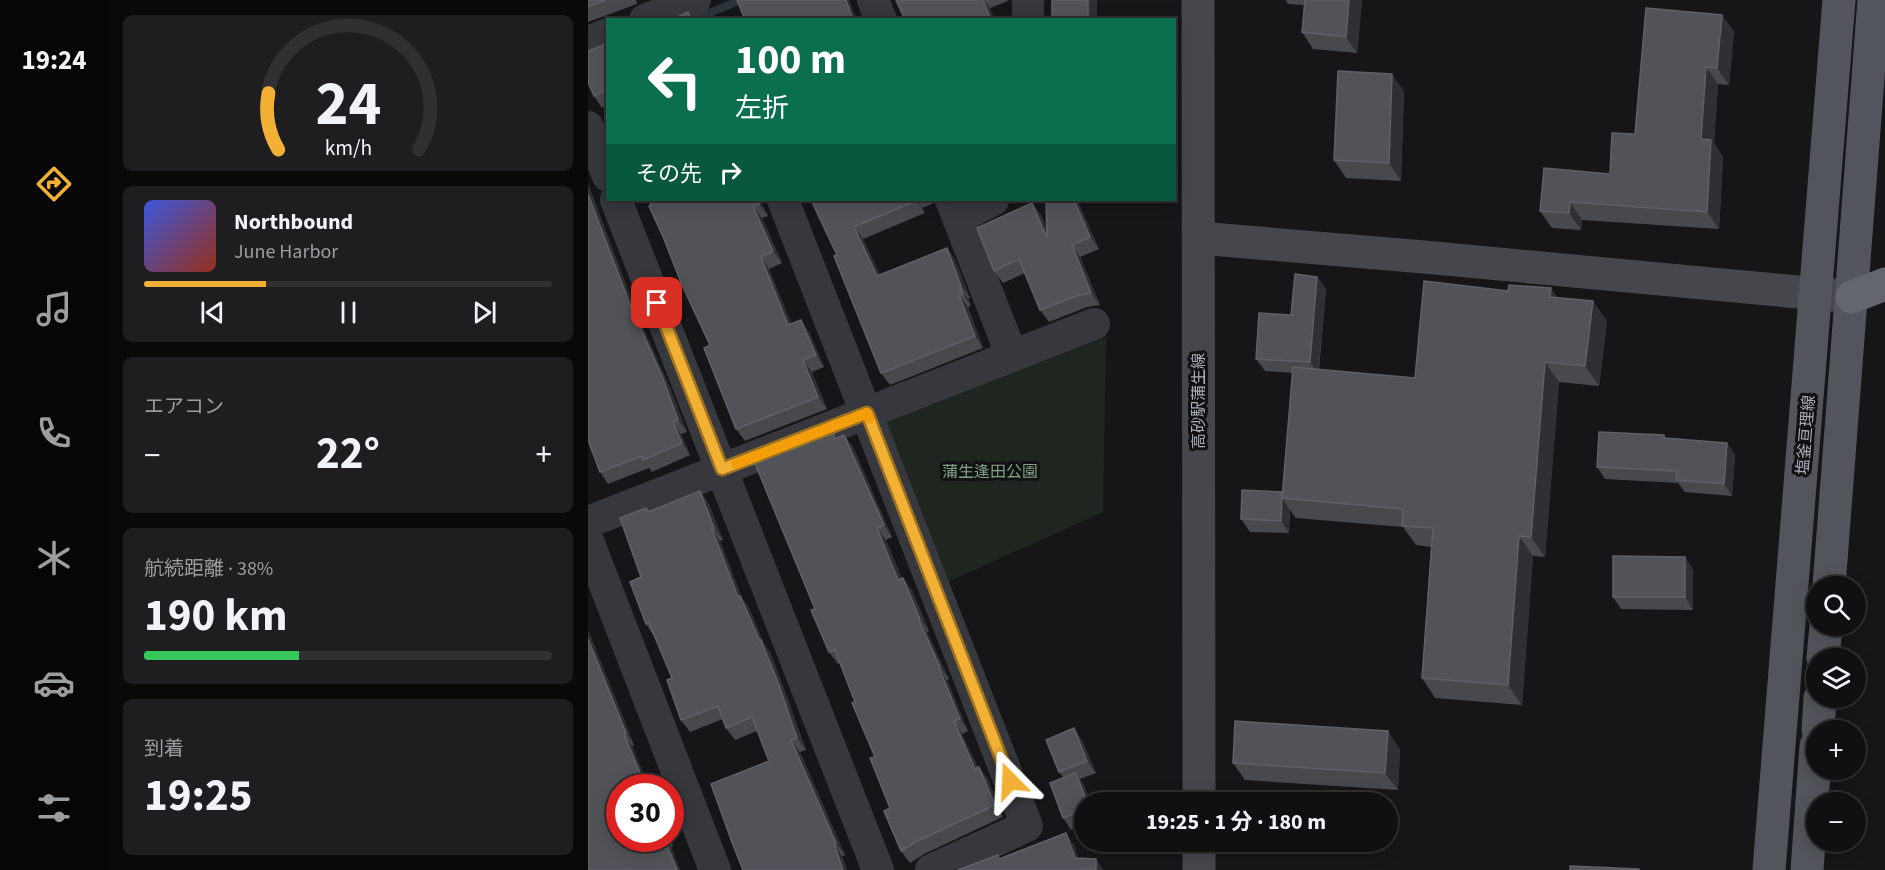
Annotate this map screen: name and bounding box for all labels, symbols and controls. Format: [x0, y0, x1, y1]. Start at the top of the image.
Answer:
text: 100 m [735, 30, 846, 90]
text: 19:24 [21, 41, 87, 80]
icon: left [636, 42, 714, 120]
text: 24 [315, 60, 381, 149]
text: 左折 [735, 89, 789, 128]
text: km/h [324, 133, 372, 164]
icon: right [714, 156, 747, 189]
text: その先 [636, 158, 702, 190]
icon: directions [33, 163, 75, 205]
text: Northbound [234, 206, 353, 238]
text: June Harbor [234, 238, 338, 266]
pin [631, 277, 682, 328]
icon: arrive [640, 286, 673, 319]
icon: music [33, 288, 75, 330]
icon: previous [196, 296, 229, 329]
icon: pause [332, 296, 365, 329]
icon: next [468, 296, 501, 329]
street label: 高砂駅蒲生線 [1188, 353, 1210, 449]
text: エアコン [144, 393, 224, 421]
street label: 塩釜亘理線 [1792, 394, 1820, 476]
icon: phone [33, 412, 75, 454]
text: 22° [316, 422, 380, 486]
text: − [144, 432, 160, 479]
text: + [536, 432, 552, 479]
park label: 蒲生逢田公園 [942, 461, 1038, 483]
icon: climate [33, 537, 75, 579]
text: 航続距離 · 38% [144, 555, 273, 583]
map controls [1806, 576, 1866, 852]
button: search [1806, 576, 1866, 636]
text: 190 km [144, 584, 288, 648]
button: layers [1806, 648, 1866, 708]
icon: car [33, 662, 75, 704]
button: + [1806, 720, 1866, 780]
text: 到着 [144, 735, 184, 763]
position arrow [978, 749, 1042, 813]
text: 19:25 [144, 764, 253, 828]
speed limit sign: 30 [606, 774, 684, 852]
icon: filters [33, 787, 75, 829]
button: − [1806, 792, 1866, 852]
text: 19:25 · 1 分 · 180 m [1146, 806, 1326, 838]

